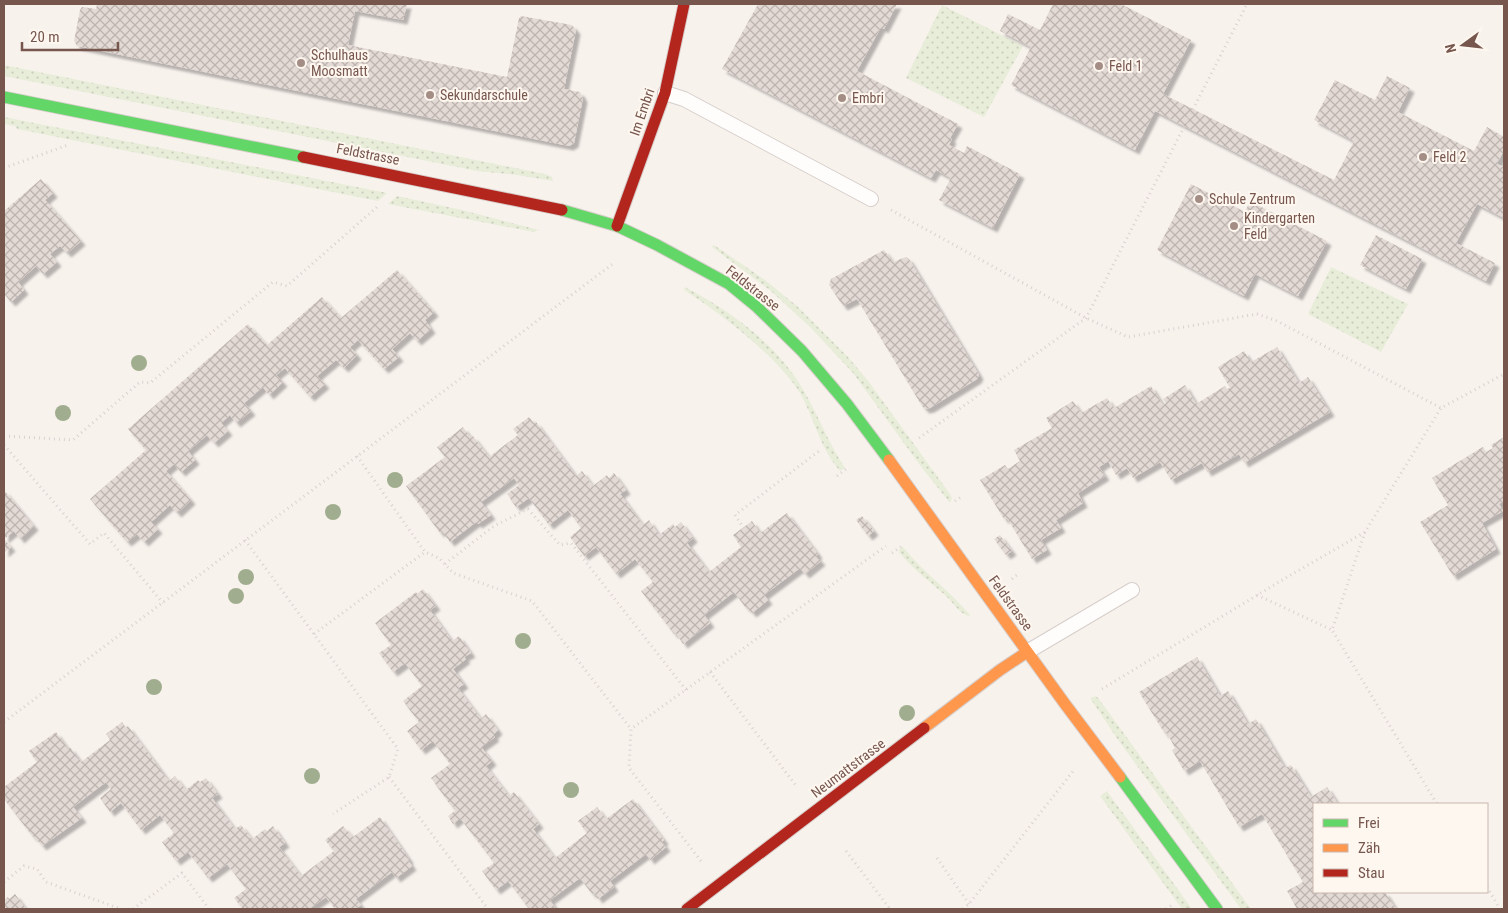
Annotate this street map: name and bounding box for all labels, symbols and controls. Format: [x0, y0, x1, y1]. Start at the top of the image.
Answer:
scale bar [22, 20, 119, 52]
north arrow [1438, 20, 1488, 70]
text: 20 m [30, 28, 60, 46]
text: N [1442, 42, 1459, 55]
place label: Schulhaus Moosmatt [311, 47, 368, 79]
marker: Schulhaus Moosmatt [295, 57, 307, 69]
place label: Feld 1 [1109, 58, 1142, 74]
marker: Feld 1 [1093, 60, 1105, 72]
street label: Im Embri [626, 86, 658, 138]
place label: Sekundarschule [440, 87, 528, 103]
marker: Sekundarschule [424, 89, 436, 101]
place label: Embri [852, 90, 884, 106]
marker: Embri [836, 92, 848, 104]
street label: Feldstrasse [335, 140, 401, 168]
place label: Feld 2 [1433, 149, 1467, 165]
marker: Feld 2 [1417, 151, 1429, 163]
place label: Schule Zentrum [1209, 191, 1295, 207]
marker: Schule Zentrum [1193, 193, 1205, 205]
place label: Kindergarten Feld [1244, 210, 1315, 242]
marker: Kindergarten Feld [1228, 220, 1240, 232]
street label: Feldstrasse [723, 262, 783, 314]
street label: Feldstrasse [986, 572, 1036, 634]
street label: Neumattstrasse [808, 735, 888, 801]
legend [1313, 803, 1488, 893]
text: Frei [1358, 814, 1380, 832]
text: Zäh [1358, 839, 1380, 857]
text: Stau [1358, 864, 1385, 882]

